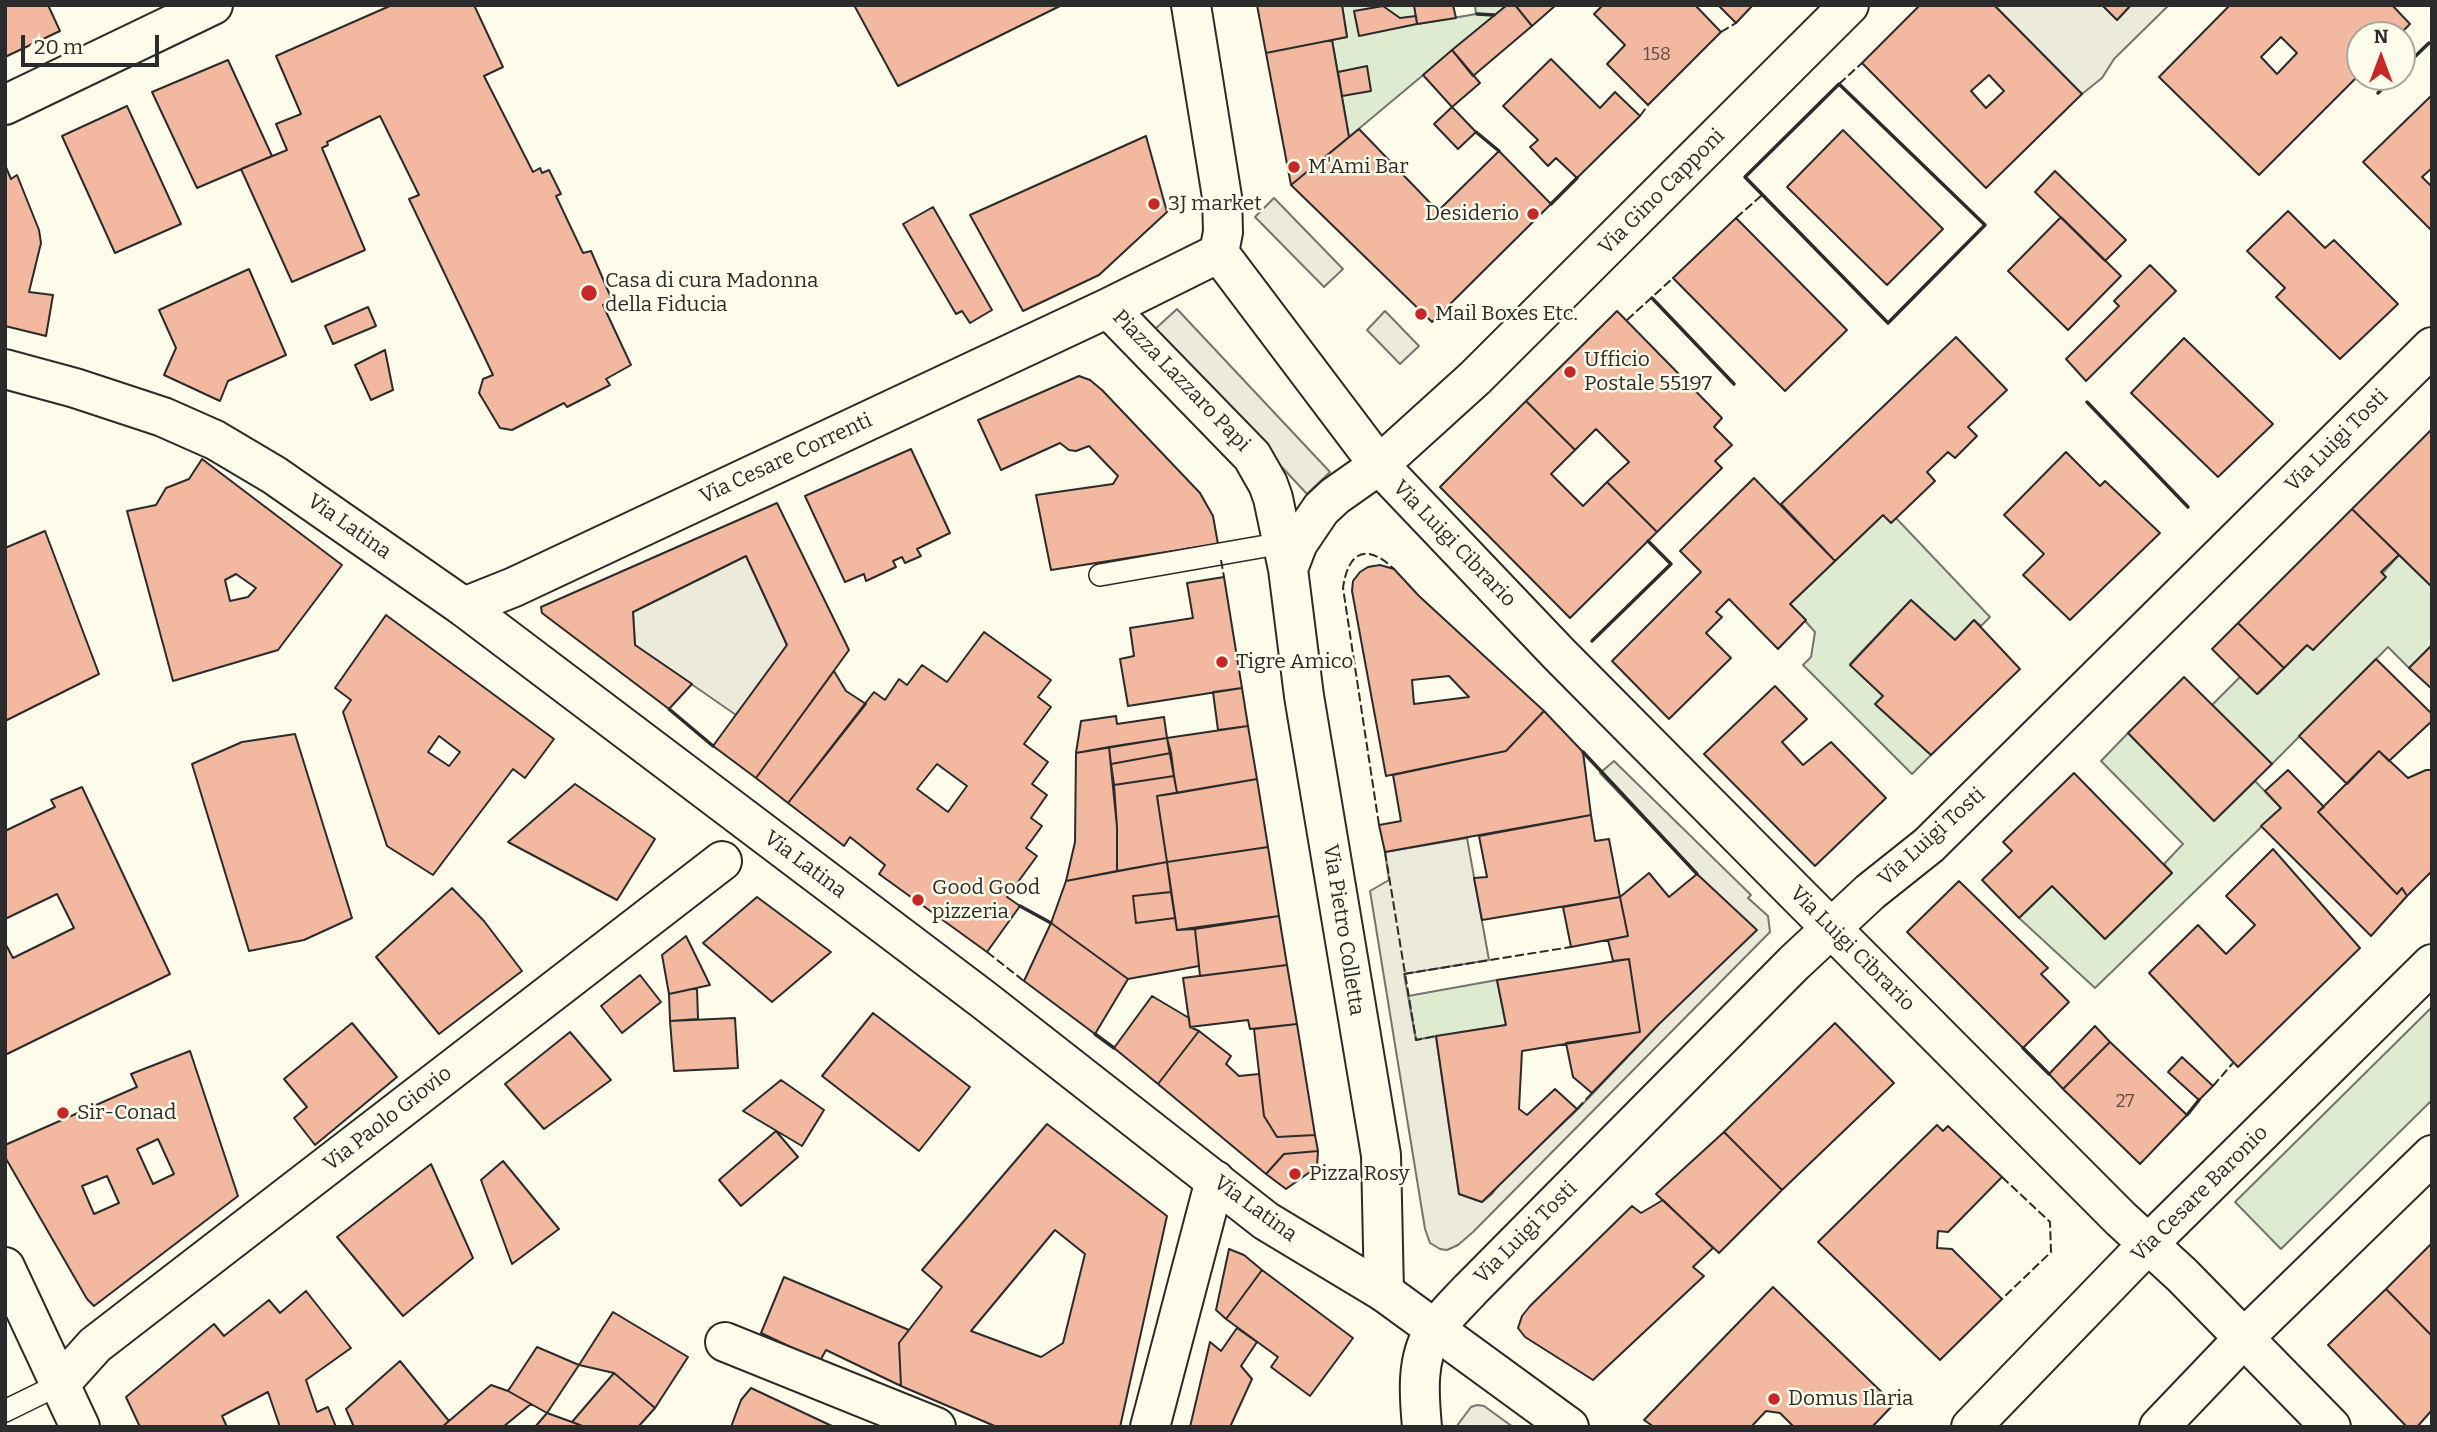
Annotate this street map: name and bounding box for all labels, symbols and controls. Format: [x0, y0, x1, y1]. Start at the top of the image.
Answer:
scale bar [24, 21, 163, 65]
north arrow [2346, 21, 2416, 91]
text: N [2374, 25, 2388, 48]
text: 20 m [34, 34, 83, 60]
house number: 158 [1643, 44, 1671, 66]
street label: Via Gino Capponi [1594, 124, 1730, 260]
place label: M'Ami Bar [1308, 154, 1408, 180]
marker: M'Ami Bar [1286, 159, 1302, 175]
place label: 3J market [1168, 191, 1262, 217]
marker: 3J market [1146, 196, 1162, 212]
place label: Desiderio [1425, 201, 1519, 227]
marker: Desiderio [1525, 206, 1541, 222]
place label: Casa di cura Madonna della Fiducia [605, 268, 818, 318]
marker: Casa di cura Madonna della Fiducia [579, 283, 599, 303]
place label: Mail Boxes Etc. [1435, 301, 1578, 327]
street label: Piazza Lazzaro Papi [1107, 305, 1255, 457]
marker: Mail Boxes Etc. [1413, 306, 1429, 322]
place label: Ufficio Postale 55197 [1584, 347, 1712, 397]
marker: Ufficio Postale 55197 [1562, 364, 1578, 380]
street label: Via Luigi Tosti [2280, 384, 2394, 498]
street label: Via Cesare Correnti [696, 408, 876, 510]
street label: Via Luigi Cibrario [1387, 475, 1521, 613]
street label: Via Latina [302, 489, 396, 565]
place label: Tigre Amico [1236, 649, 1353, 675]
marker: Tigre Amico [1214, 654, 1230, 670]
street label: Via Luigi Tosti [1873, 782, 1991, 892]
street label: Via Latina [759, 826, 851, 904]
street label: Via Pietro Colletta [1317, 843, 1369, 1017]
place label: Good Good pizzeria [932, 875, 1040, 925]
street label: Via Luigi Cibrario [1784, 881, 1920, 1017]
marker: Good Good pizzeria [910, 892, 926, 908]
street label: Via Paolo Giovio [319, 1061, 457, 1177]
house number: 27 [2116, 1091, 2134, 1113]
place label: Sir-Conad [77, 1100, 176, 1126]
marker: Sir-Conad [55, 1105, 71, 1121]
street label: Via Cesare Baronio [2126, 1120, 2274, 1268]
place label: Pizza Rosy [1309, 1161, 1410, 1187]
marker: Pizza Rosy [1287, 1166, 1303, 1182]
street label: Via Latina [1208, 1170, 1302, 1248]
street label: Via Luigi Tosti [1469, 1176, 1583, 1290]
place label: Domus Ilaria [1788, 1386, 1913, 1412]
marker: Domus Ilaria [1766, 1391, 1782, 1407]

